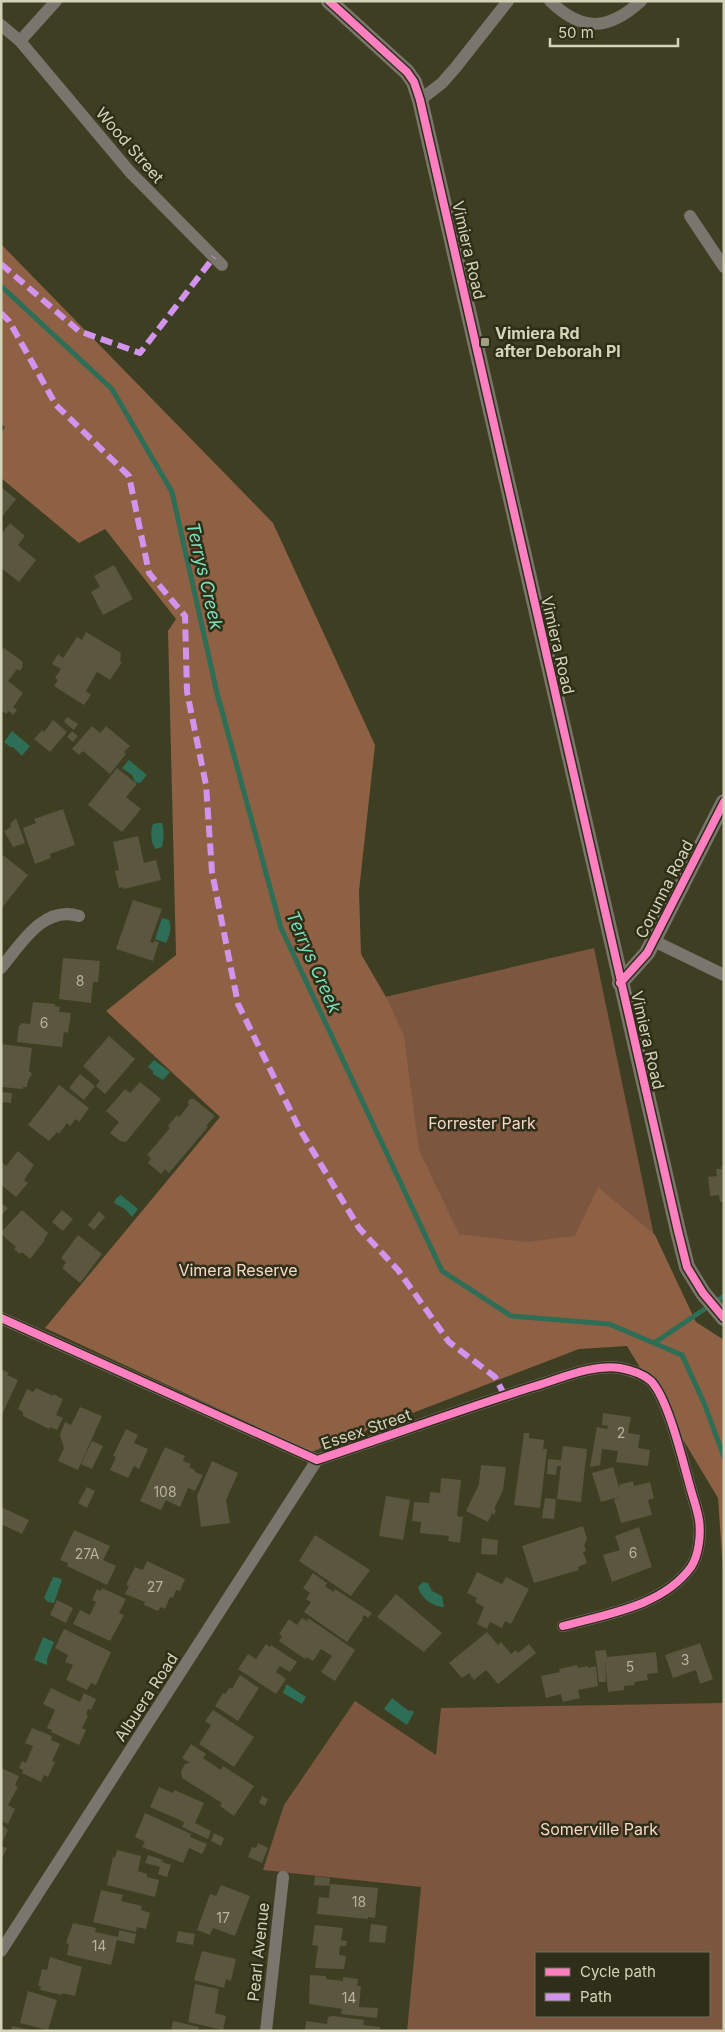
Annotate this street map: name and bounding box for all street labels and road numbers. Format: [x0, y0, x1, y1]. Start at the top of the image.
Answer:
street label: Wood Street [92, 103, 168, 187]
street label: Vimiera Road [448, 199, 490, 301]
street label: Vimiera Road [537, 594, 579, 696]
street label: Corunna Road [631, 836, 697, 942]
street label: Vimiera Road [627, 989, 669, 1091]
street label: Essex Street [318, 1404, 414, 1454]
street label: Albuera Road [110, 1649, 182, 1745]
street label: Pearl Avenue [243, 1902, 273, 2002]

